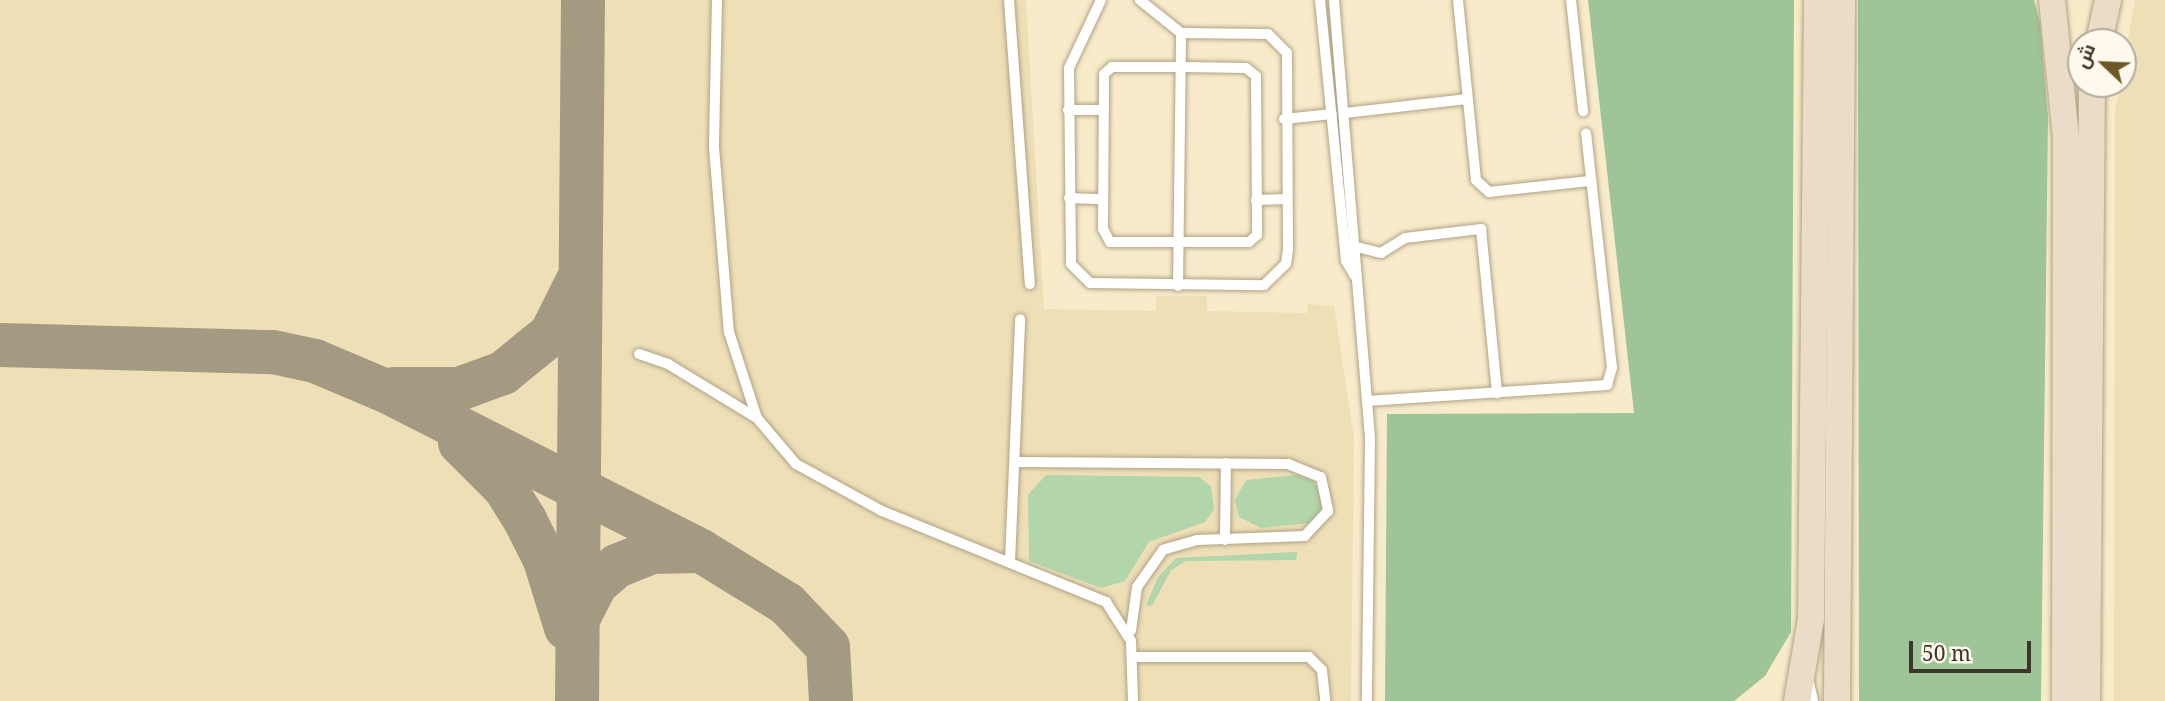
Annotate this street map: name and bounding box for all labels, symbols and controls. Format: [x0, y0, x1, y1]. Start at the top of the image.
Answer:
north arrow [2067, 28, 2137, 98]
text: ش [2068, 39, 2101, 72]
scale bar [1913, 628, 2036, 672]
text: 50 m [1922, 639, 1971, 667]

